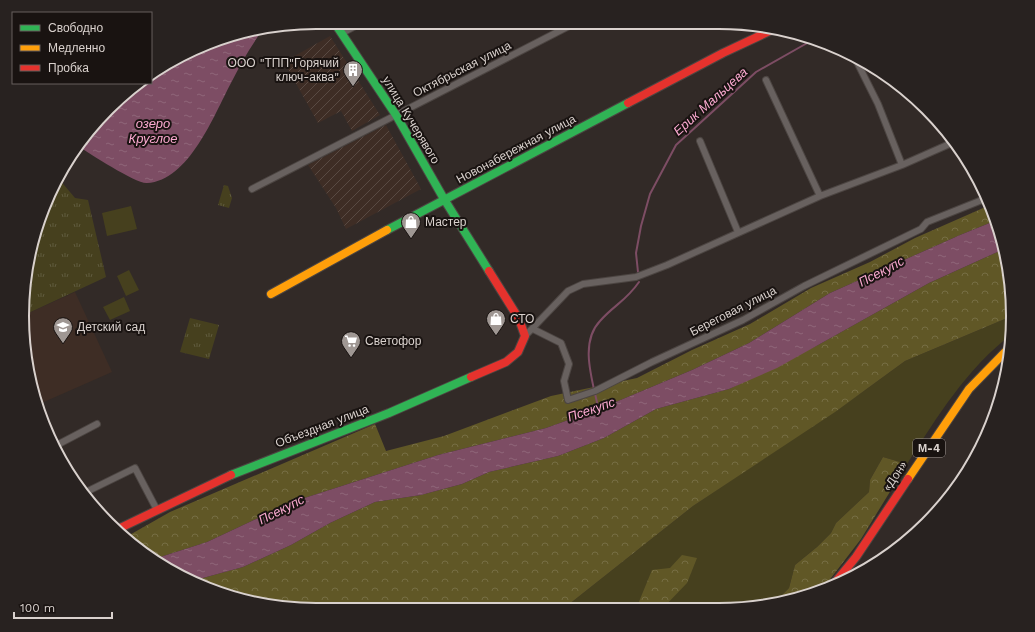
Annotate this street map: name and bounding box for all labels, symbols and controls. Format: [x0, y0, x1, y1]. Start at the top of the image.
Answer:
legend [12, 12, 152, 84]
text: Свободно [48, 21, 103, 35]
street label: Октябрьская улица [411, 38, 514, 100]
text: Медленно [48, 41, 105, 55]
place label: ООО "ТПП"Горячий ключ-аква" [228, 56, 339, 84]
building icon: ООО "ТПП"Горячий ключ-аква" [342, 59, 364, 87]
text: Пробка [48, 61, 89, 75]
water label: Ерик Мальцева [670, 64, 750, 138]
street label: улица Кучерявого [379, 74, 443, 167]
street label: Новонабережная улица [454, 111, 578, 186]
water label: озеро Круглое [128, 116, 178, 146]
shop icon: Мастер [400, 211, 422, 239]
place label: Мастер [425, 215, 467, 229]
water label: Псекупс [856, 253, 907, 290]
street label: Береговая улица [687, 283, 779, 339]
shop icon: СТО [485, 308, 507, 336]
place label: СТО [510, 312, 534, 326]
school or university icon: Детский сад [52, 316, 74, 344]
place label: Детский сад [77, 320, 145, 334]
supermarket icon: Светофор [340, 330, 362, 358]
place label: Светофор [365, 334, 422, 348]
water label: Псекупс [565, 394, 617, 425]
street label: Объездная улица [273, 402, 371, 450]
road number: М-4 [913, 439, 945, 457]
street label: «Дон» [880, 458, 910, 494]
water label: Псекупс [256, 491, 307, 527]
scale bar [14, 594, 112, 620]
text: 100 m [20, 601, 55, 615]

